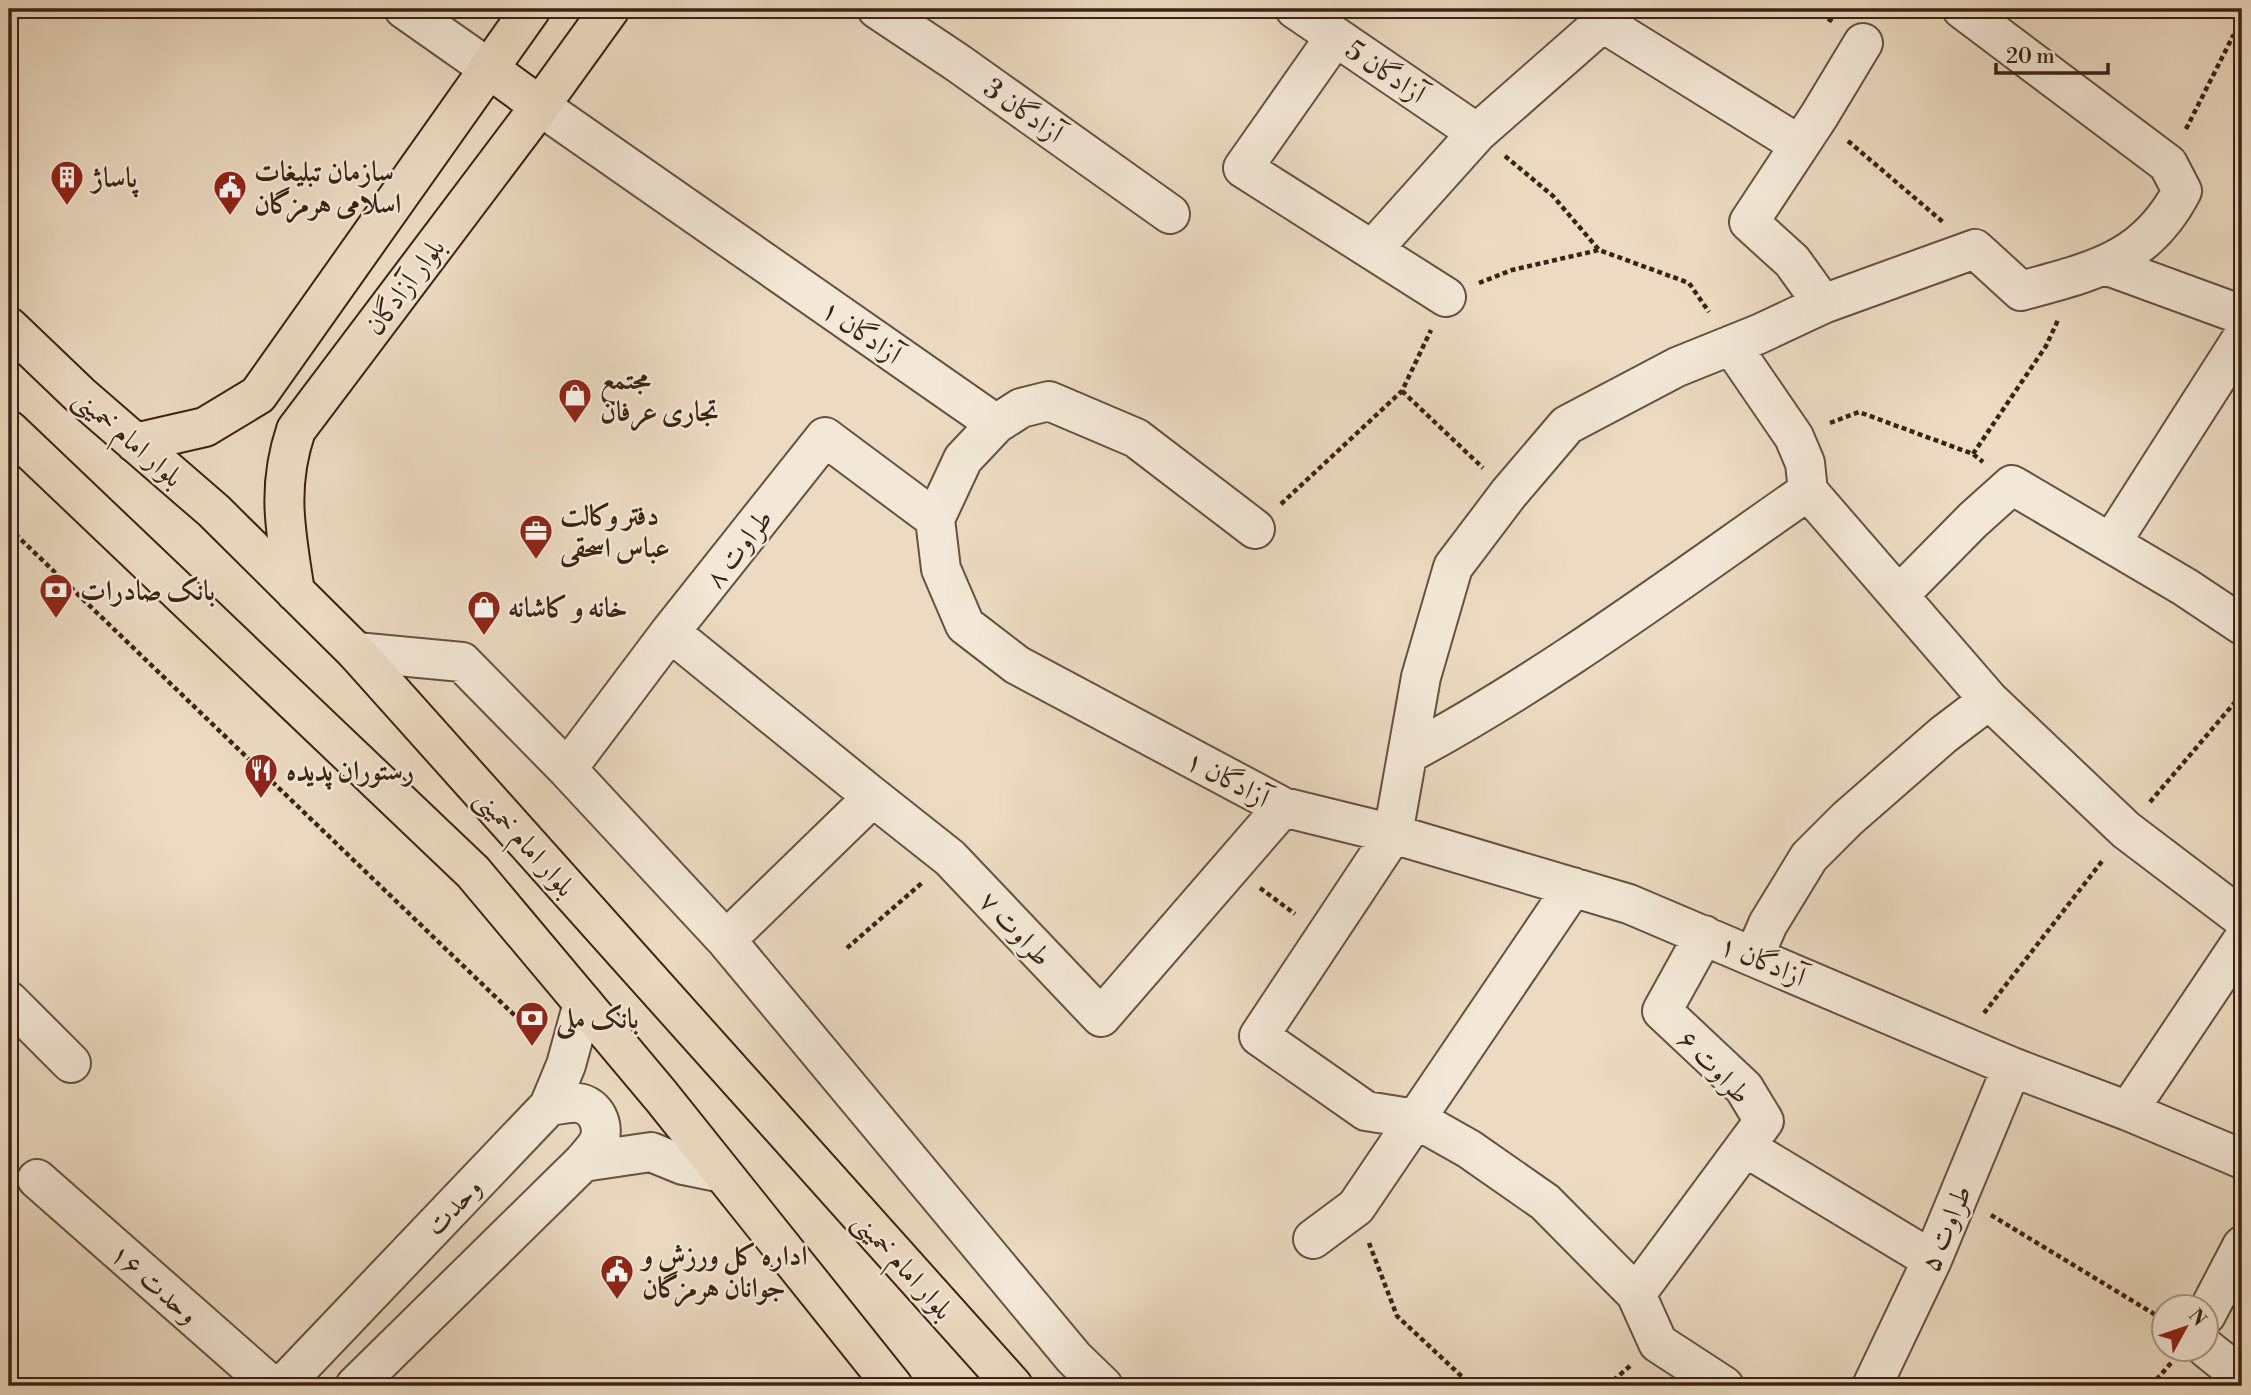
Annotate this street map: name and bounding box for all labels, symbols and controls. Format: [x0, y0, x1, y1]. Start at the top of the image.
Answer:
scale bar [1996, 32, 2108, 76]
street label: آزادگان 5 [1338, 33, 1434, 113]
text: 20 m [2006, 44, 2055, 70]
street label: آزادگان 3 [976, 71, 1072, 153]
place label: سازمان تبلیغات اسلامی هرمزگان [254, 155, 401, 224]
building icon: پاساژ [48, 158, 86, 207]
place label: پاساژ [89, 161, 139, 198]
public building icon: سازمان تبلیغات اسلامی هرمزگان [211, 168, 249, 217]
street label: بلوار آزادگان [357, 231, 453, 342]
street label: آزادگان ۱ [814, 292, 911, 374]
place label: مجتمع تجاری عرفان [600, 363, 719, 432]
shop icon: مجتمع تجاری عرفان [556, 376, 594, 425]
street label: بلوار امام خمینی [62, 381, 190, 500]
place label: دفتر وکالت عباس اسحقی [559, 499, 670, 568]
street label: طراوت ۸ [697, 502, 781, 595]
office icon: دفتر وکالت عباس اسحقی [517, 512, 555, 561]
bank icon: بانک صادرات [37, 571, 75, 620]
place label: بانک صادرات [80, 574, 215, 609]
shop icon: خانه و کاشانه [465, 588, 503, 637]
place label: خانه و کاشانه [508, 591, 627, 626]
street label: آزادگان ۱ [1179, 743, 1278, 817]
restaurant icon: رستوران پدیده [242, 751, 280, 800]
place label: رستوران پدیده [286, 754, 414, 790]
street label: بلوار امام خمینی [463, 782, 583, 908]
street label: طراوت ۷ [971, 884, 1059, 974]
street label: آزادگان ۱ [1714, 928, 1814, 996]
bank icon: بانک ملی [513, 999, 551, 1048]
place label: بانک ملی [555, 1002, 639, 1040]
street label: طراوت ۶ [1670, 1022, 1758, 1112]
street label: وحدت [418, 1170, 490, 1244]
street label: طراوت ۵ [1913, 1180, 1980, 1277]
street label: بلوار امام خمینی [841, 1205, 961, 1331]
street label: وحدت ۱۶ [103, 1236, 205, 1332]
place label: اداره کل ورزش و جوانان هرمزگان [639, 1239, 808, 1308]
public building icon: اداره کل ورزش و جوانان هرمزگان [598, 1252, 636, 1301]
north arrow [2150, 1294, 2220, 1364]
text: N [2183, 1304, 2211, 1331]

